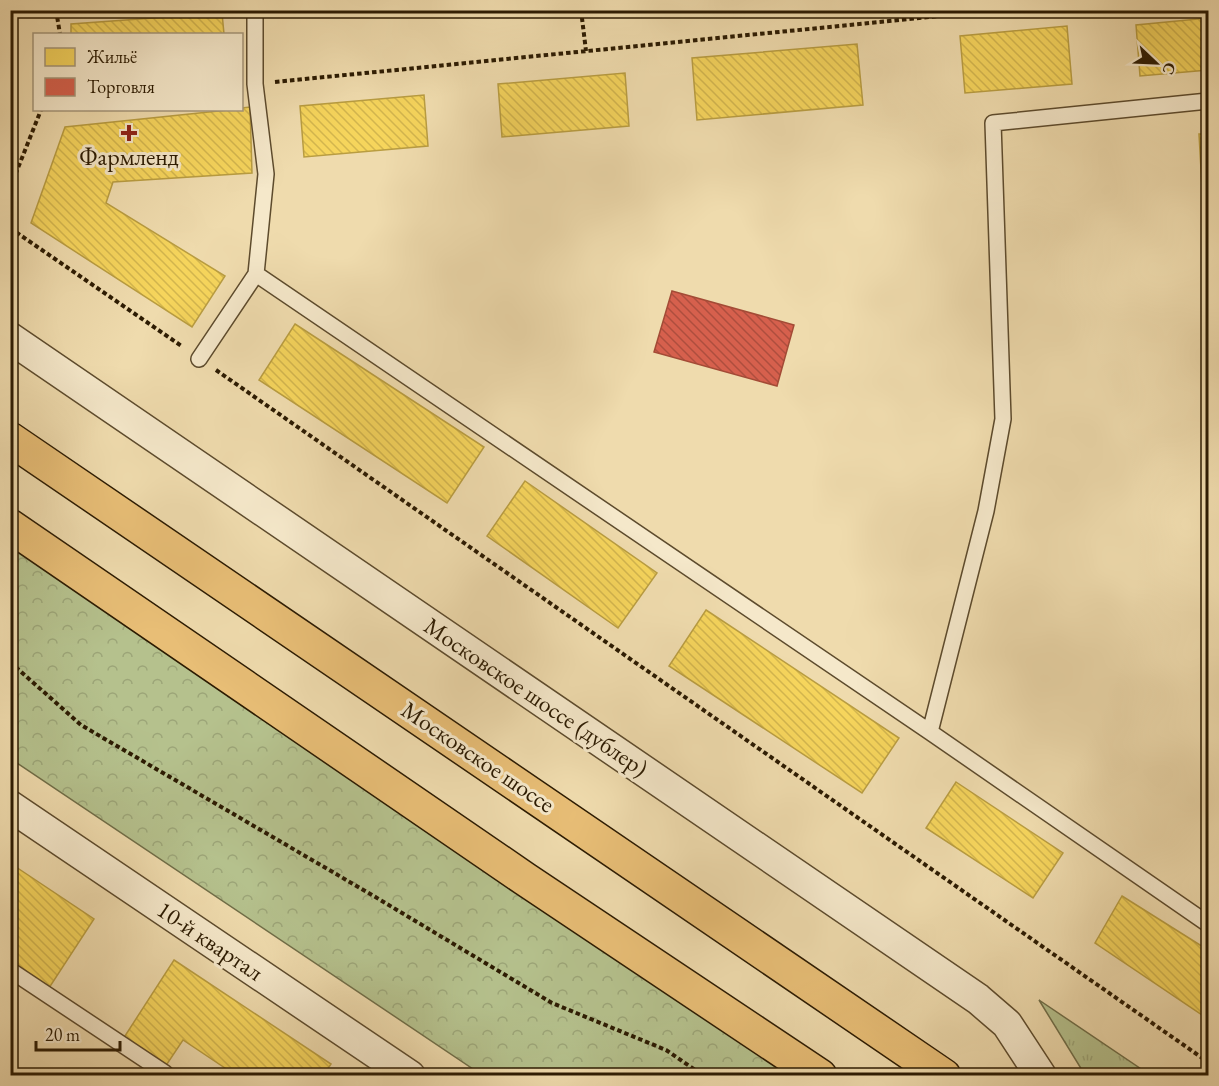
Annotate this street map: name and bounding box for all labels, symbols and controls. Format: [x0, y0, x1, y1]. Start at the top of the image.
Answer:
legend [33, 33, 243, 111]
north arrow [1126, 33, 1186, 93]
text: Жильё [86, 45, 137, 68]
text: С [1157, 59, 1181, 78]
text: Торговля [87, 75, 155, 98]
marker: Фармленд [122, 126, 136, 140]
place label: Фармленд [79, 141, 179, 172]
street label: Московское шоссе (дублер) [419, 611, 653, 783]
street label: Московское шоссе [396, 695, 560, 819]
street label: 10-й квартал [151, 894, 269, 987]
scale bar [36, 1014, 120, 1052]
text: 20 m [45, 1023, 80, 1046]

